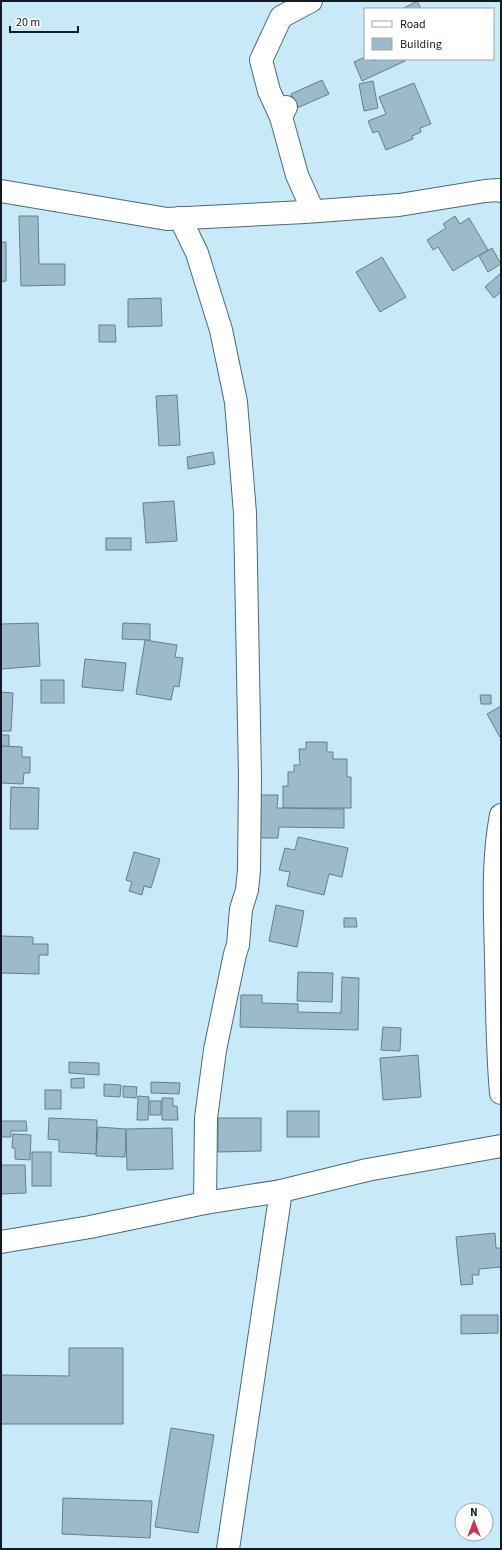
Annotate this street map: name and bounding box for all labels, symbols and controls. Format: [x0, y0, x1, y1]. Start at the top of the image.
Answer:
scale bar [10, 8, 78, 34]
legend [364, 8, 494, 60]
text: 20 m [16, 14, 40, 31]
text: Road [400, 16, 426, 33]
text: Building [400, 36, 442, 53]
north arrow [454, 1502, 494, 1542]
text: N [470, 1505, 478, 1520]

